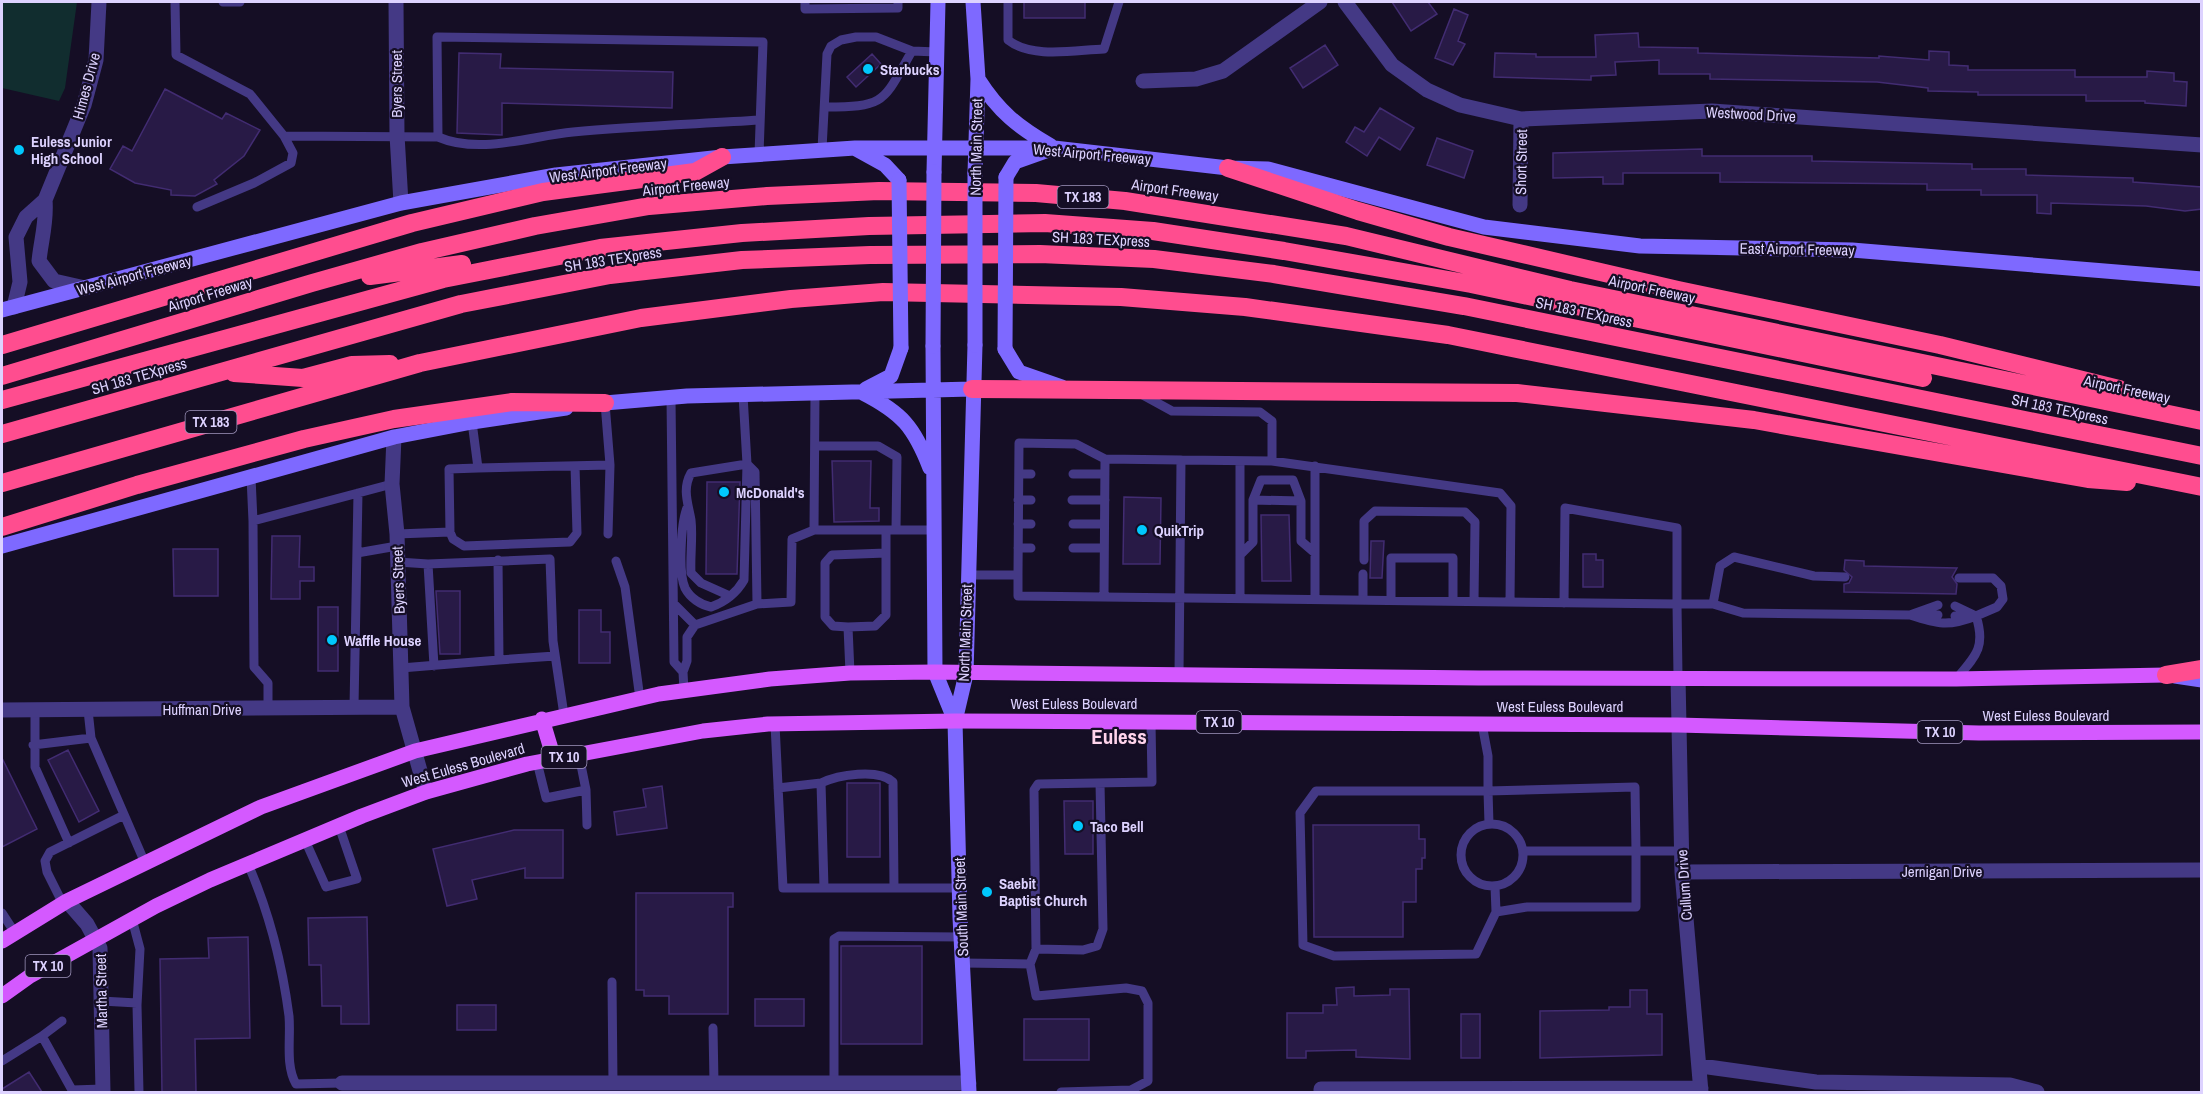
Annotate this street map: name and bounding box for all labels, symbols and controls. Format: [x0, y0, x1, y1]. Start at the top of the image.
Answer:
street label: Himes Drive [67, 50, 105, 122]
street label: Byers Street [386, 50, 407, 118]
place label: Starbucks [880, 59, 940, 80]
marker: Starbucks [861, 62, 875, 76]
street label: North Main Street [965, 98, 987, 196]
street label: Westwood Drive [1706, 101, 1797, 127]
street label: Short Street [1510, 128, 1532, 195]
place label: Euless Junior High School [31, 131, 112, 169]
street label: West Airport Freeway [1032, 138, 1153, 170]
marker: Euless Junior High School [12, 143, 26, 157]
street label: West Airport Freeway [548, 152, 669, 188]
street label: Airport Freeway [640, 171, 731, 201]
street label: Airport Freeway [1129, 173, 1221, 207]
road number: TX 183 [1058, 186, 1108, 208]
street label: SH 183 TEXpress [1051, 226, 1151, 252]
street label: East Airport Freeway [1739, 237, 1855, 261]
street label: SH 183 TEXpress [563, 241, 663, 277]
street label: West Airport Freeway [74, 249, 195, 300]
street label: Airport Freeway [1606, 269, 1698, 309]
street label: Airport Freeway [164, 271, 256, 317]
street label: SH 183 TEXpress [1534, 292, 1634, 332]
street label: SH 183 TEXpress [89, 352, 189, 400]
street label: Airport Freeway [2081, 369, 2173, 409]
street label: SH 183 TEXpress [2010, 389, 2110, 429]
road number: TX 183 [186, 411, 236, 433]
place label: McDonald's [736, 482, 805, 503]
marker: McDonald's [717, 485, 731, 499]
place label: QuikTrip [1154, 520, 1204, 541]
marker: QuikTrip [1135, 523, 1149, 537]
street label: Byers Street [386, 545, 410, 614]
street label: North Main Street [953, 584, 977, 682]
place label: Waffle House [344, 630, 422, 651]
marker: Waffle House [325, 633, 339, 647]
street label: West Euless Boulevard [1011, 693, 1137, 714]
street label: West Euless Boulevard [1497, 696, 1623, 717]
street label: Huffman Drive [162, 699, 242, 720]
street label: West Euless Boulevard [1983, 705, 2109, 726]
road number: TX 10 [1196, 711, 1242, 733]
road number: TX 10 [1918, 721, 1962, 743]
district label: Euless [1091, 722, 1147, 751]
street label: West Euless Boulevard [399, 737, 527, 793]
road number: TX 10 [542, 746, 586, 768]
place label: Taco Bell [1090, 816, 1144, 837]
marker: Taco Bell [1071, 819, 1085, 833]
street label: Cullum Drive [1671, 849, 1697, 921]
street label: South Main Street [949, 857, 973, 957]
street label: Jernigan Drive [1902, 861, 1982, 882]
place label: Saebit Baptist Church [999, 873, 1087, 911]
marker: Saebit Baptist Church [980, 885, 994, 899]
street label: Martha Street [90, 953, 112, 1028]
road number: TX 10 [26, 955, 70, 977]

